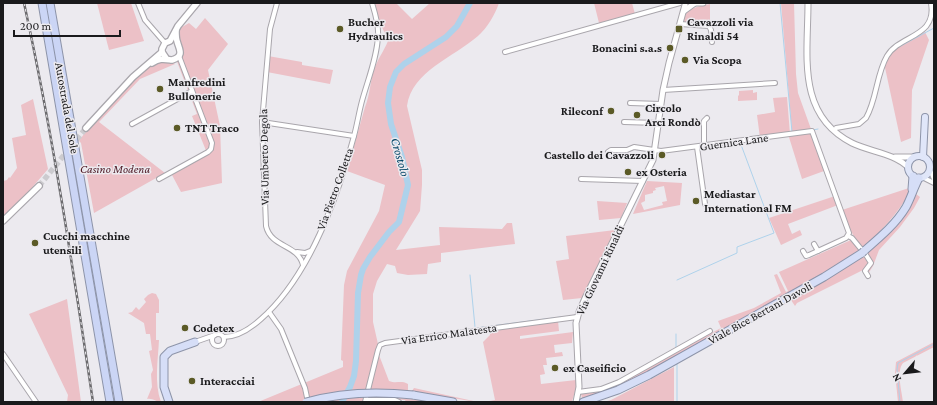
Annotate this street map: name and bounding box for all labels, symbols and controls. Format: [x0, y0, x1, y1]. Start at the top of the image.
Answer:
scale bar [14, 12, 120, 38]
place label: Bucher Hydraulics [348, 15, 403, 43]
place label: Cavazzoli via Rinaldi 54 [687, 15, 753, 43]
text: 200 m [20, 19, 52, 33]
marker: Bucher Hydraulics [335, 24, 345, 34]
marker: Cavazzoli via Rinaldi 54 [674, 24, 684, 34]
place label: Bonacini s.a.s [592, 41, 662, 55]
marker: Bonacini s.a.s [665, 43, 675, 53]
place label: Via Scopa [692, 53, 742, 67]
marker: Via Scopa [680, 55, 690, 65]
street label: Autostrada del Sole [52, 61, 82, 155]
place label: Manfredini Bullonerie [168, 75, 226, 103]
marker: Manfredini Bullonerie [155, 84, 165, 94]
place label: Circolo Arci Rondò [644, 101, 701, 129]
place label: Rileconf [561, 104, 604, 118]
marker: Rileconf [606, 106, 616, 116]
street label: Via Umberto Degola [256, 108, 272, 205]
marker: Circolo Arci Rondò [632, 110, 642, 120]
place label: TNT Traco [185, 121, 239, 135]
marker: TNT Traco [172, 123, 182, 133]
street label: Guernica Lane [699, 130, 769, 154]
water label: Crostolo [388, 136, 413, 179]
street label: Via Pietro Colletta [314, 146, 356, 232]
place label: Castello dei Cavazzoli [544, 148, 655, 162]
marker: Castello dei Cavazzoli [657, 150, 667, 160]
park label: Casino Modena [80, 162, 150, 176]
place label: ex Osteria [636, 165, 687, 179]
marker: ex Osteria [623, 167, 633, 177]
place label: Mediastar International FM [704, 187, 792, 215]
marker: Mediastar International FM [691, 196, 701, 206]
street label: Via Giovanni Rinaldi [573, 223, 627, 317]
place label: Cucchi macchine utensili [43, 229, 130, 257]
marker: Cucchi macchine utensili [30, 238, 40, 248]
street label: Viale Bice Bertani Davoli [706, 279, 814, 347]
street label: Via Errico Malatesta [400, 320, 498, 348]
place label: Codetex [193, 321, 235, 335]
marker: Codetex [180, 323, 190, 333]
north arrow [885, 353, 925, 393]
place label: ex Caseificio [563, 361, 626, 375]
marker: ex Caseificio [550, 363, 560, 373]
text: N [889, 371, 903, 384]
place label: Interacciai [200, 374, 255, 388]
marker: Interacciai [187, 376, 197, 386]

